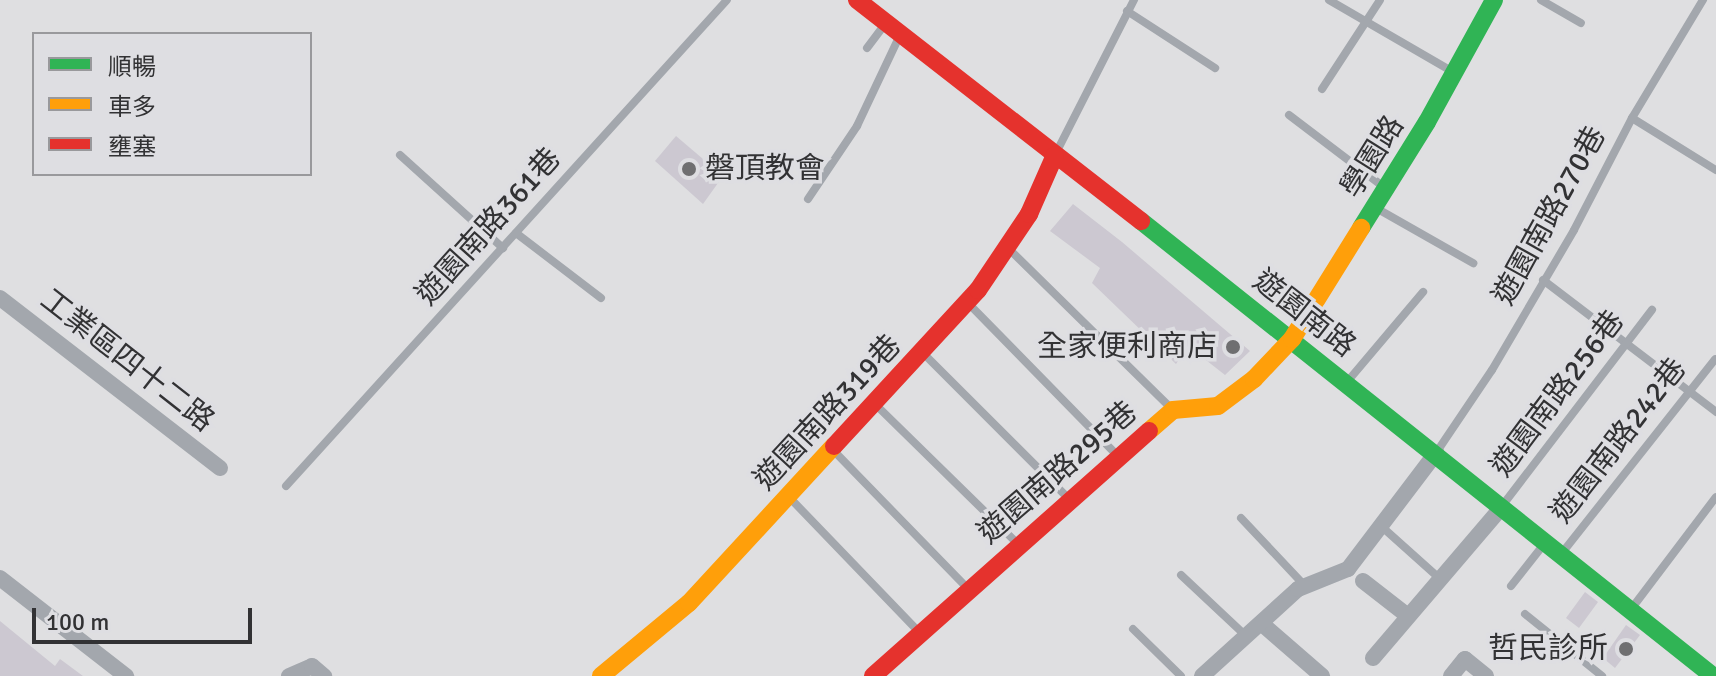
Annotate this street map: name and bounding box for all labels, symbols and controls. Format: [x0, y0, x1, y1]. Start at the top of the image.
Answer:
legend [32, 32, 312, 176]
text: 順暢 [108, 52, 156, 82]
text: 車多 [108, 92, 156, 122]
street label: 學園路 [1334, 109, 1412, 205]
street label: 遊園南路270巷 [1486, 120, 1614, 312]
text: 壅塞 [108, 132, 156, 162]
street label: 遊園南路361巷 [409, 141, 569, 313]
place label: 磐頂教會 [705, 151, 825, 187]
marker: 磐頂教會 [680, 160, 698, 178]
street label: 遊園南路 [1246, 263, 1362, 365]
street label: 工業區四十二路 [33, 282, 221, 440]
street label: 遊園南路256巷 [1484, 304, 1632, 484]
street label: 遊園南路319巷 [747, 328, 909, 498]
place label: 全家便利商店 [1037, 329, 1217, 365]
marker: 全家便利商店 [1224, 338, 1242, 356]
street label: 遊園南路242巷 [1544, 352, 1694, 530]
street label: 遊園南路295巷 [971, 394, 1145, 552]
scale bar [36, 592, 256, 642]
text: 100 m [46, 607, 109, 637]
place label: 哲民診所 [1488, 631, 1608, 667]
marker: 哲民診所 [1615, 638, 1637, 660]

